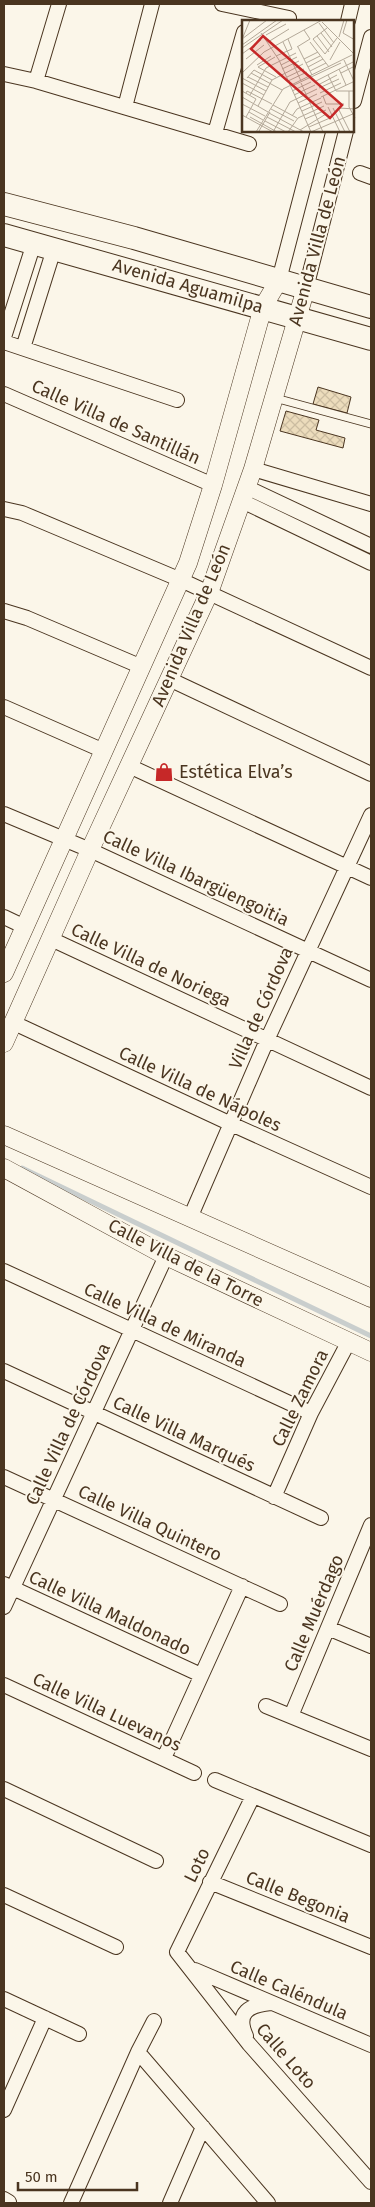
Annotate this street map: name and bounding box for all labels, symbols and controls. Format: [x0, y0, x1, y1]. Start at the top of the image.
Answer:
inset map [242, 20, 355, 132]
street label: Avenida Villa de León [284, 154, 350, 328]
street label: Avenida Aguamilpa [110, 254, 266, 318]
street label: Calle Villa de Santillán [28, 375, 204, 469]
street label: Avenida Villa de León [147, 540, 235, 710]
shop icon: Estética Elva’s [153, 761, 175, 783]
place label: Estética Elva’s [179, 761, 293, 783]
street label: Calle Villa Ibargüengoitia [99, 825, 293, 931]
street label: Calle Villa de Noriega [68, 918, 234, 1012]
street label: Villa de Córdova [224, 943, 298, 1073]
street label: Calle Villa de Nápoles [115, 1042, 285, 1136]
street label: Calle Villa de la Torre [104, 1214, 268, 1312]
street label: Calle Villa de Miranda [80, 1278, 250, 1372]
street label: Calle Villa de Córdova [21, 1340, 115, 1508]
street label: Calle Zamora [267, 1346, 333, 1450]
street label: Calle Villa Marqués [109, 1391, 259, 1477]
street label: Calle Villa Quintero [75, 1480, 225, 1566]
street label: Calle Muérdago [279, 1551, 349, 1675]
street label: Calle Villa Maldonado [25, 1566, 195, 1660]
street label: Calle Villa Luevanos [29, 1668, 185, 1756]
street label: Loto [179, 1844, 215, 1886]
street label: Calle Begonia [243, 1866, 353, 1928]
street label: Calle Caléndula [227, 1955, 351, 2025]
street label: Calle Loto [251, 2018, 321, 2094]
scale bar [18, 2160, 136, 2192]
text: 50 m [25, 2168, 58, 2186]

